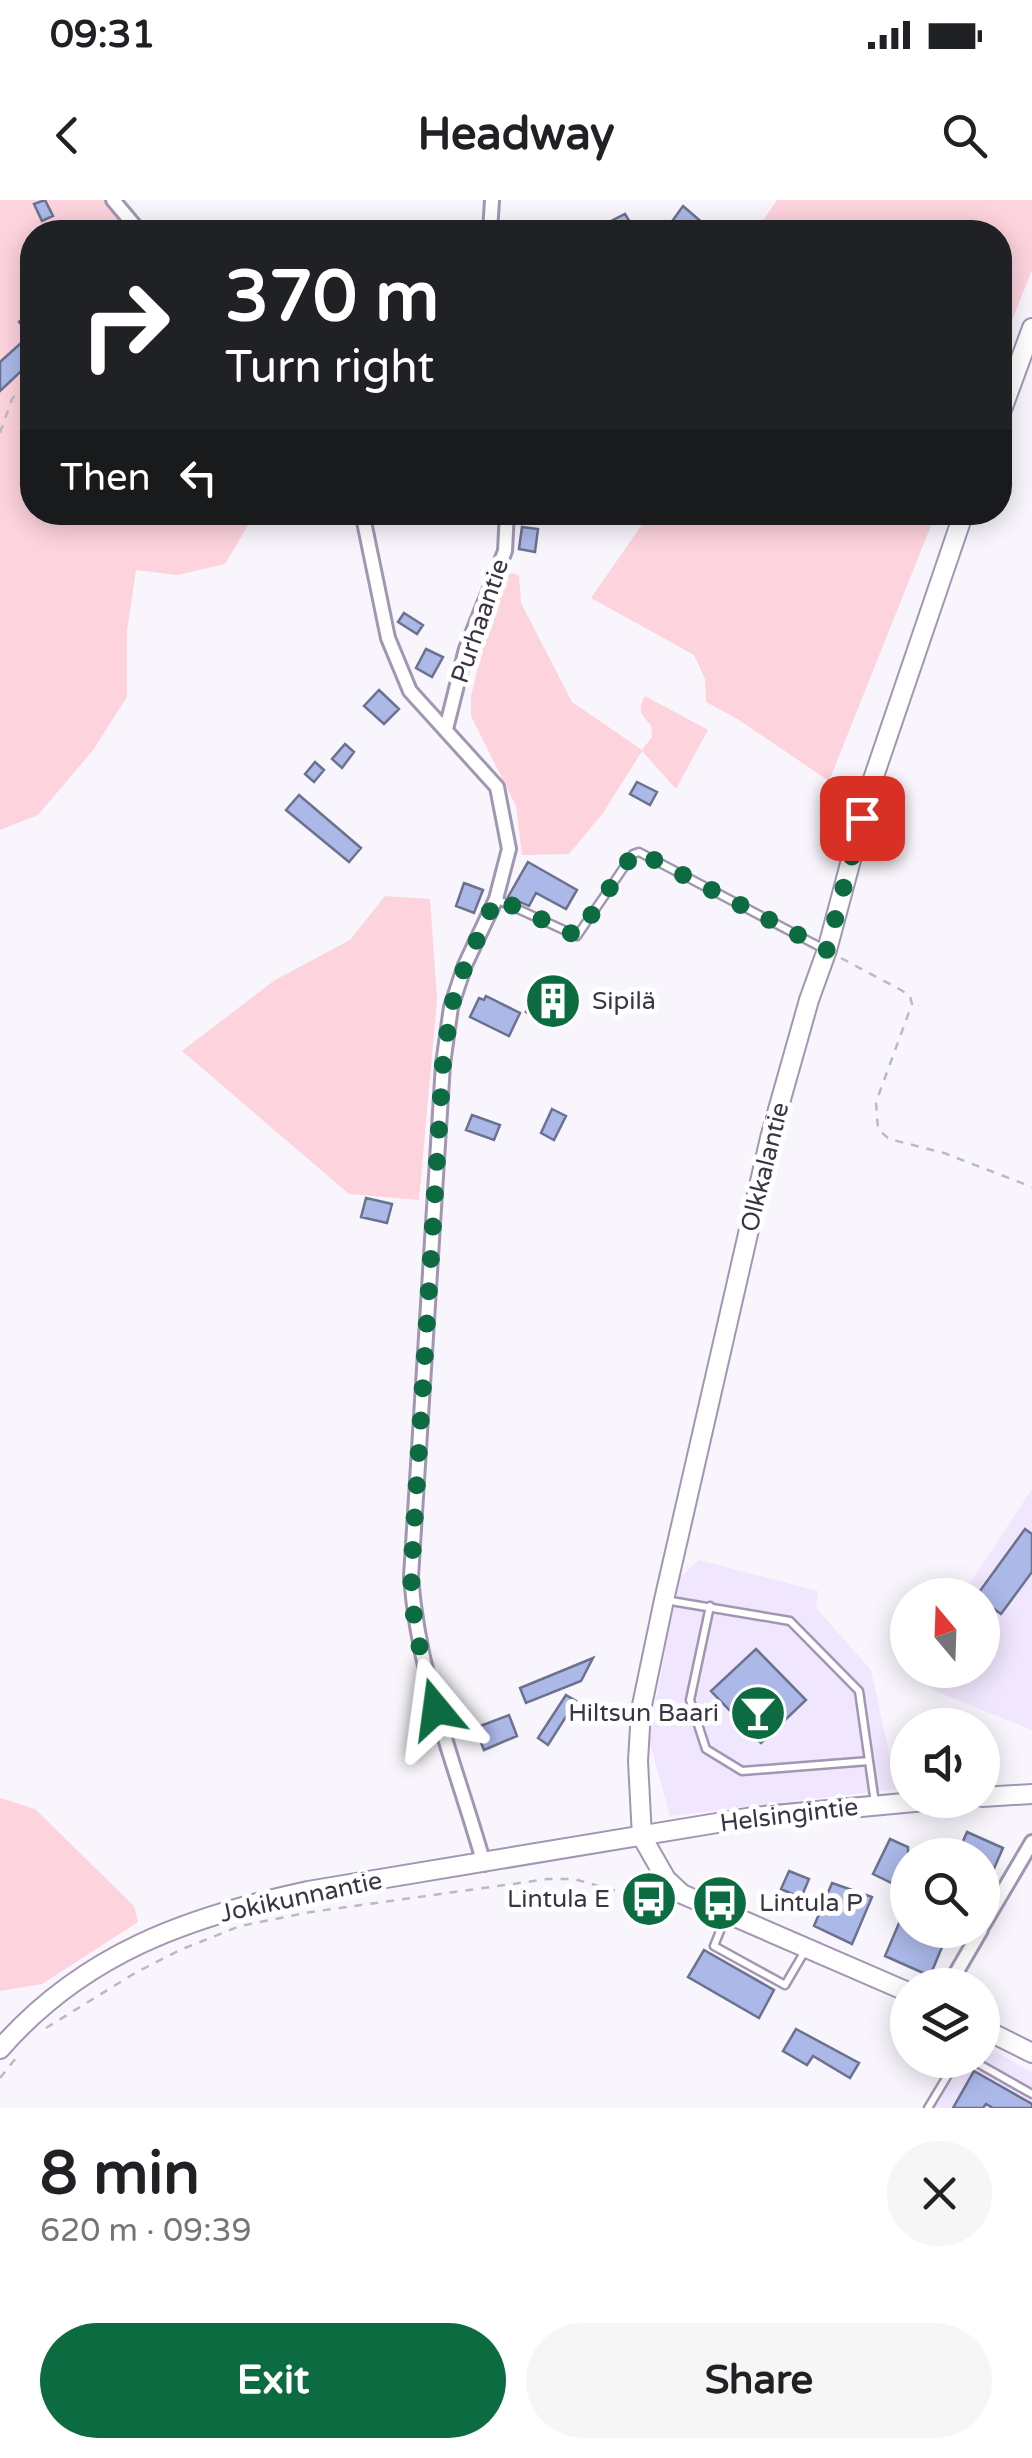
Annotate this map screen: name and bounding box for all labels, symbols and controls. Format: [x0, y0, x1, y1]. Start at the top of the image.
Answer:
text: 09:31 [50, 12, 155, 58]
icon: back [40, 108, 95, 163]
text: Headway [418, 108, 614, 162]
icon: search [937, 108, 992, 163]
text: 370 m [225, 256, 439, 340]
icon: right [60, 260, 190, 390]
text: Turn right [225, 341, 434, 395]
icon: left [171, 450, 226, 505]
text: Then [60, 455, 151, 501]
street label: Purhaantie [445, 555, 515, 687]
pin [820, 776, 905, 861]
icon: arrive [835, 791, 890, 846]
building icon: Sipilä [523, 971, 583, 1031]
place label: Sipilä [592, 986, 656, 1016]
street label: Olkkalantie [734, 1099, 796, 1235]
north arrow [890, 1578, 1000, 1688]
map controls [890, 1578, 1000, 2078]
position arrow [384, 1657, 488, 1761]
bar icon: Hiltsun Baari [728, 1683, 788, 1743]
place label: Hiltsun Baari [568, 1698, 719, 1728]
button: sound [890, 1708, 1000, 1818]
street label: Helsingintie [718, 1792, 860, 1838]
button: search [890, 1838, 1000, 1948]
street label: Jokikunnantie [217, 1865, 385, 1929]
bus stop icon: Lintula E [619, 1869, 679, 1929]
bus stop icon: Lintula P [690, 1873, 750, 1933]
place label: Lintula E [507, 1884, 610, 1914]
place label: Lintula P [759, 1888, 863, 1918]
button: layers [890, 1968, 1000, 2078]
text: 8 min [40, 2138, 200, 2210]
button: close [887, 2141, 992, 2246]
text: 620 m · 09:39 [40, 2212, 252, 2250]
button: Exit [40, 2323, 506, 2438]
button: Share [526, 2323, 992, 2438]

